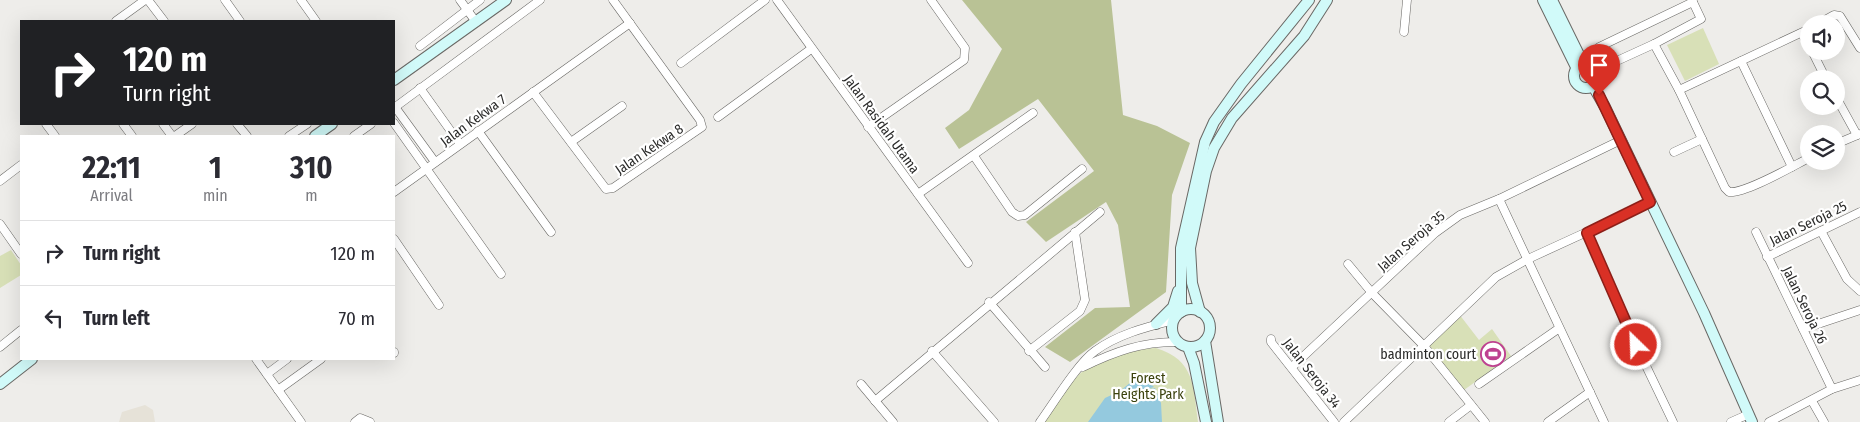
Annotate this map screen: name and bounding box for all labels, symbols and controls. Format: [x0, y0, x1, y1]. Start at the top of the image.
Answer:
map controls [1800, 15, 1845, 170]
button: sound [1800, 15, 1845, 60]
text: 120 m [123, 38, 207, 80]
icon: right [40, 40, 105, 105]
pin [1578, 44, 1620, 95]
icon: arrive [1585, 51, 1613, 79]
button: search [1800, 70, 1845, 115]
street label: Jalan Rasidah Utama [840, 72, 923, 177]
text: Turn right [123, 80, 211, 107]
street label: Jalan Kekwa 7 [437, 91, 510, 150]
street label: Jalan Kekwa 8 [612, 120, 687, 178]
button: layers [1800, 125, 1845, 170]
text: 22:11 [82, 150, 141, 186]
text: 1 [209, 150, 222, 186]
text: 310 [290, 150, 333, 186]
text: Arrival [90, 186, 133, 205]
text: min [203, 186, 228, 205]
text: m [305, 186, 318, 205]
street label: Jalan Seroja 25 [1767, 197, 1850, 249]
street label: Jalan Seroja 35 [1374, 207, 1449, 275]
icon: right [40, 239, 68, 267]
text: Turn right [83, 242, 160, 265]
text: 120 m [330, 242, 375, 265]
street label: Jalan Seroja 26 [1778, 264, 1831, 347]
icon: left [40, 304, 68, 332]
text: Turn left [83, 307, 150, 330]
text: 70 m [339, 307, 375, 330]
position arrow [1609, 318, 1661, 370]
street label: Jalan Seroja 34 [1279, 335, 1344, 412]
sports icon: badminton court [1480, 341, 1506, 367]
place label: badminton court [1380, 346, 1476, 363]
park label: Forest Heights Park [1112, 370, 1184, 403]

